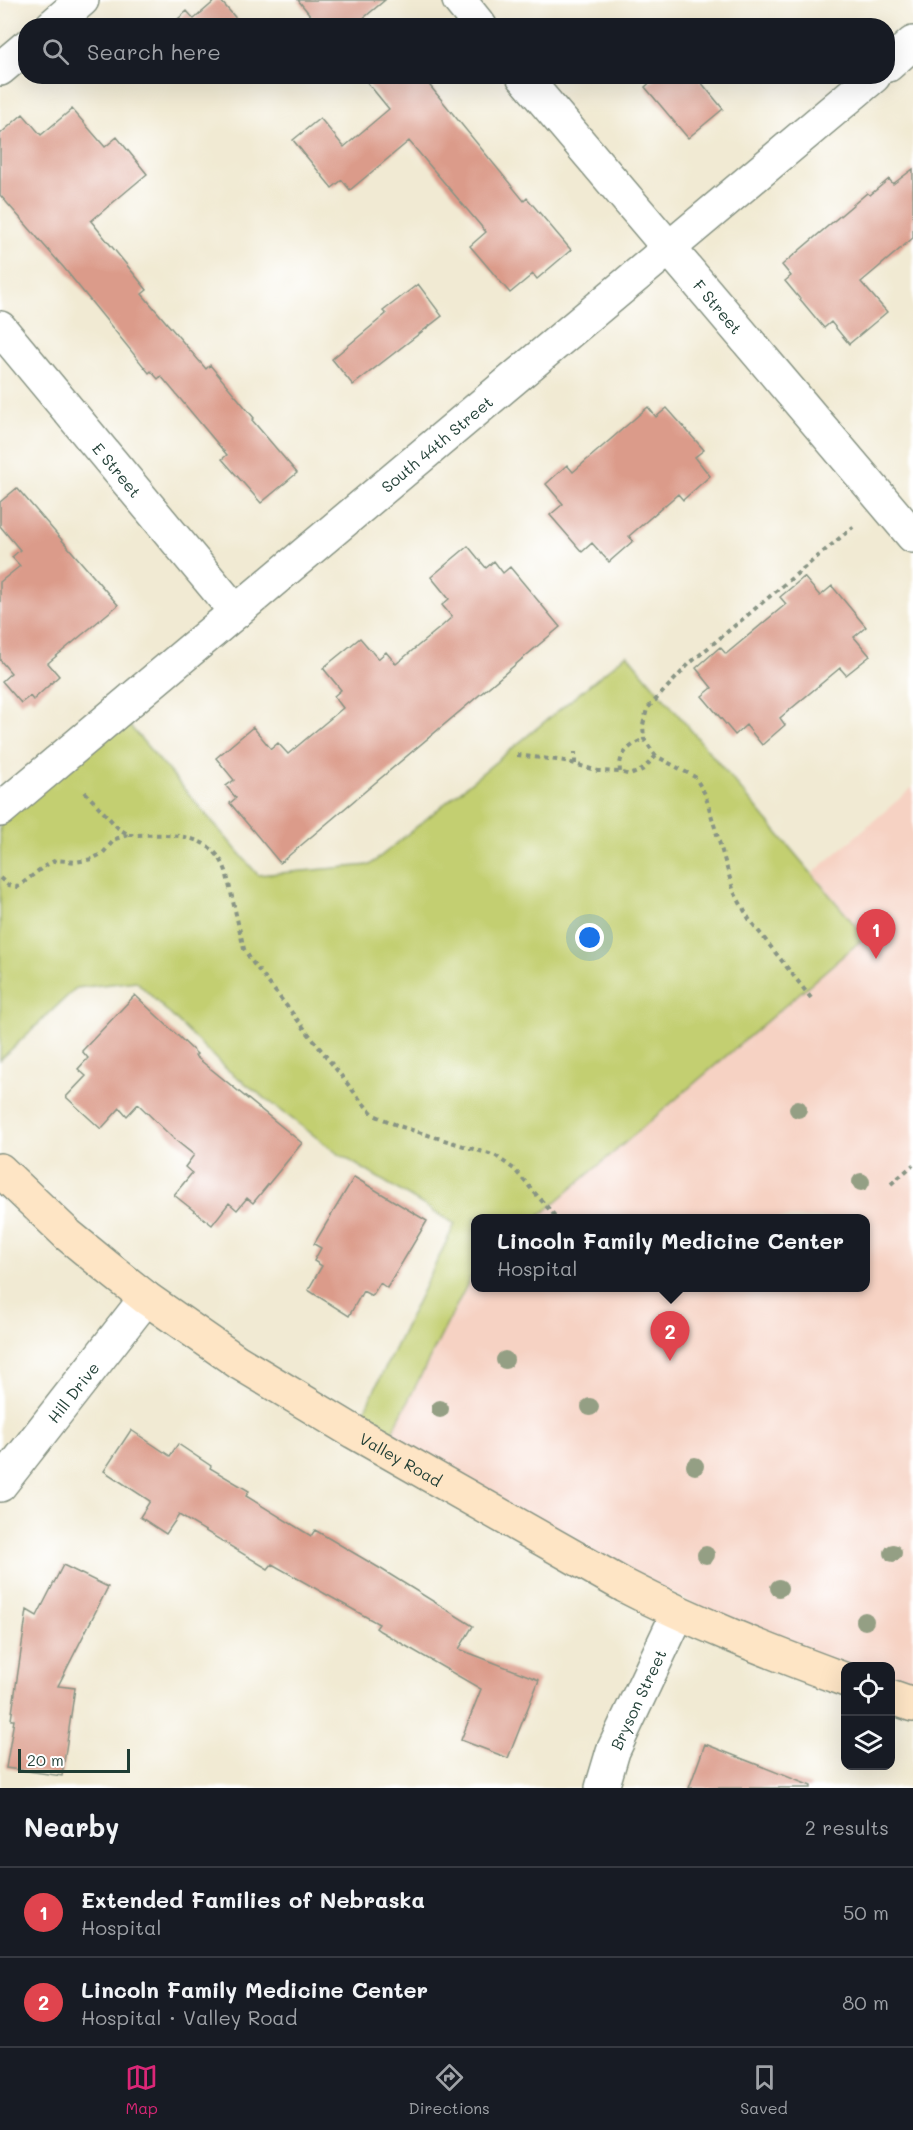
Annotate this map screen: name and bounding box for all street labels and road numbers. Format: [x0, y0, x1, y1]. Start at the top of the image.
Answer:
street label: F Street [689, 275, 747, 338]
street label: South 44th Street [376, 391, 497, 496]
street label: E Street [89, 438, 147, 501]
street label: Hill Drive [42, 1357, 103, 1427]
street label: Valley Road [356, 1427, 446, 1490]
street label: Bryson Street [605, 1645, 670, 1753]

